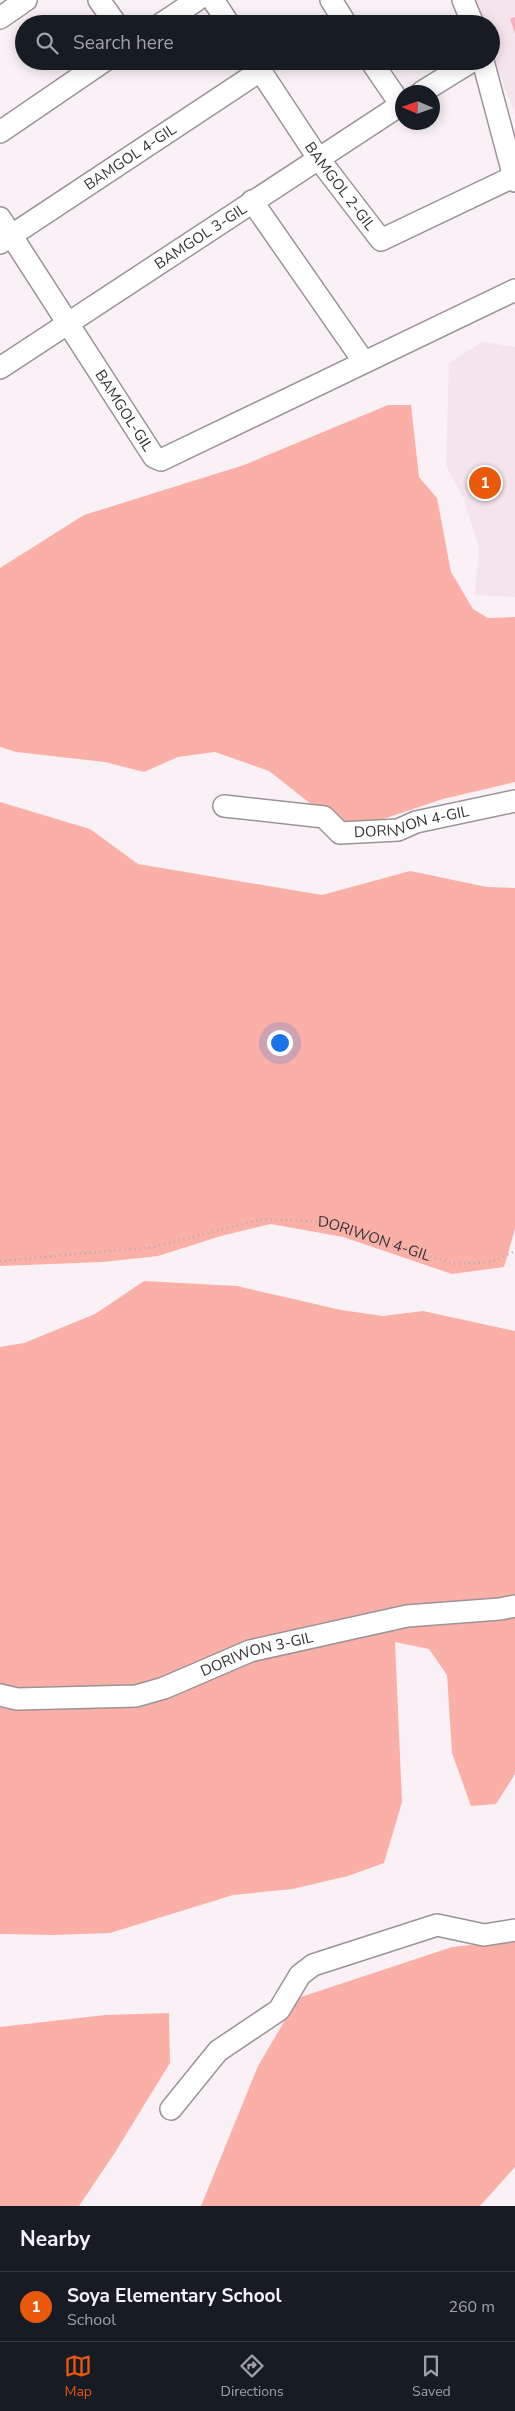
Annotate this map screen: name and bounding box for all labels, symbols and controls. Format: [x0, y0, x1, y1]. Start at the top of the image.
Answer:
search box [15, 15, 500, 70]
icon: search [33, 29, 61, 57]
text: Search here [73, 30, 174, 56]
north arrow [395, 85, 440, 130]
street label: BAMGOL 4-GIL [80, 119, 180, 195]
street label: BAMGOL 2-GIL [300, 138, 380, 235]
street label: BAMGOL 3-GIL [151, 199, 251, 274]
street label: BAMGOL-GIL [90, 366, 158, 455]
pin: 1 [469, 464, 501, 502]
street label: DORIWON 4-GIL [353, 801, 471, 842]
your location [267, 1030, 293, 1056]
street label: DORIWON 4-GIL [317, 1212, 433, 1266]
street label: DORIWON 3-GIL [197, 1627, 315, 1681]
text: Nearby [20, 2225, 90, 2253]
text: Soya Elementary School [67, 2283, 282, 2309]
text: 1 [31, 2296, 41, 2318]
text: 260 m [448, 2296, 495, 2318]
text: School [67, 2309, 116, 2331]
tab: Map [64, 2352, 92, 2401]
tab: Directions [221, 2352, 284, 2401]
tab: Saved [412, 2352, 451, 2401]

